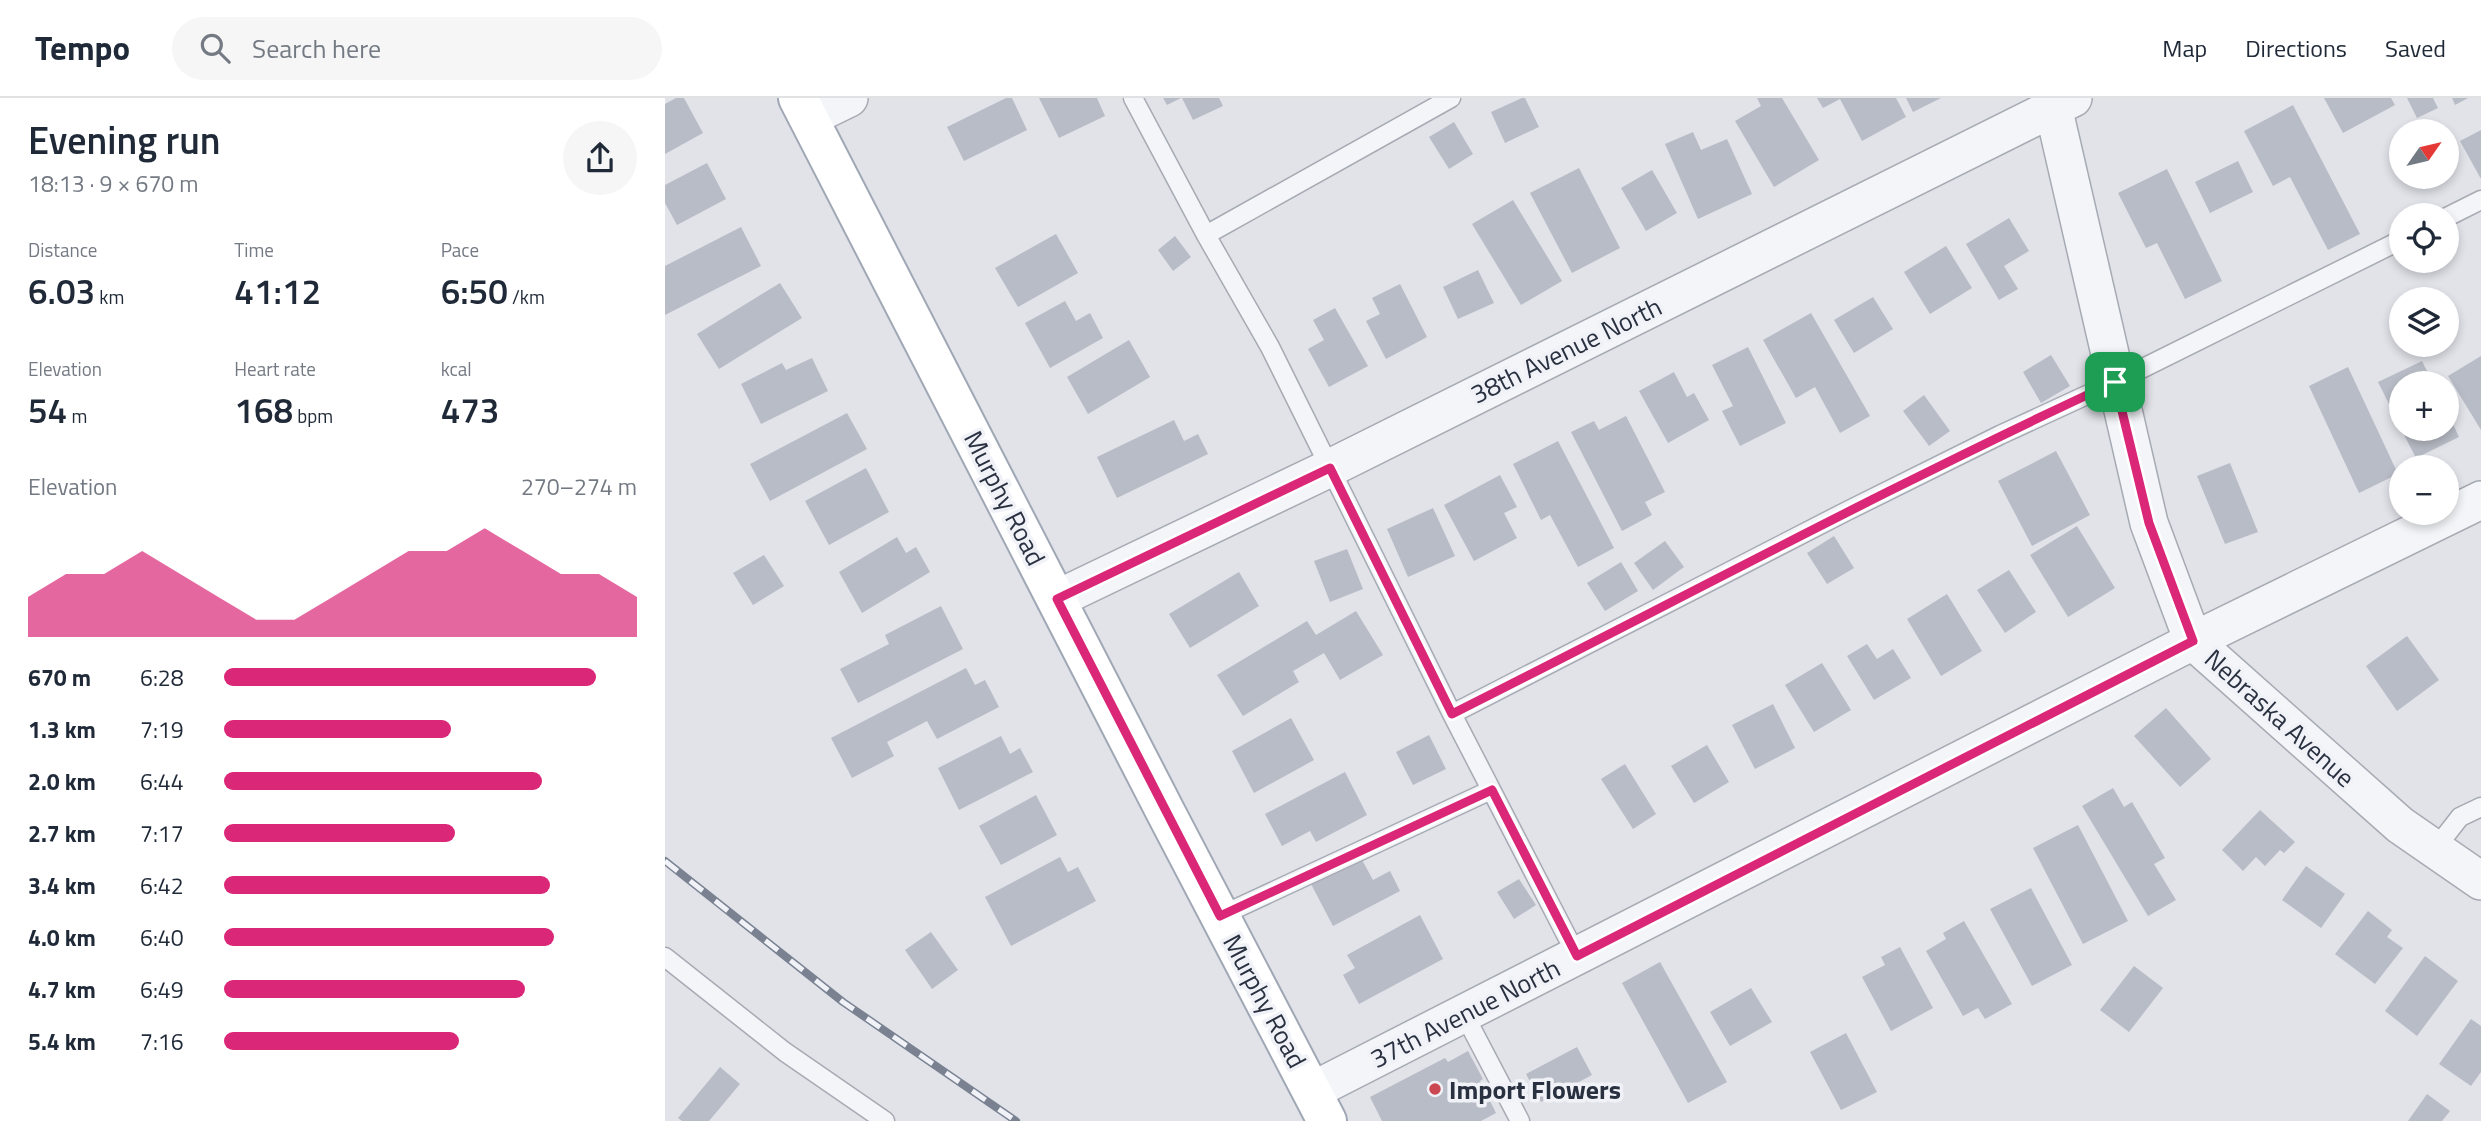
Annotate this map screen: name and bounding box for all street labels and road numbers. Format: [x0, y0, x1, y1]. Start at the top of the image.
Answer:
street label: 38th Avenue North [1464, 287, 1668, 413]
street label: Murphy Road [954, 424, 1056, 572]
street label: Nebraska Avenue [2196, 640, 2364, 796]
street label: Murphy Road [1213, 927, 1317, 1075]
street label: 37th Avenue North [1363, 948, 1567, 1078]

